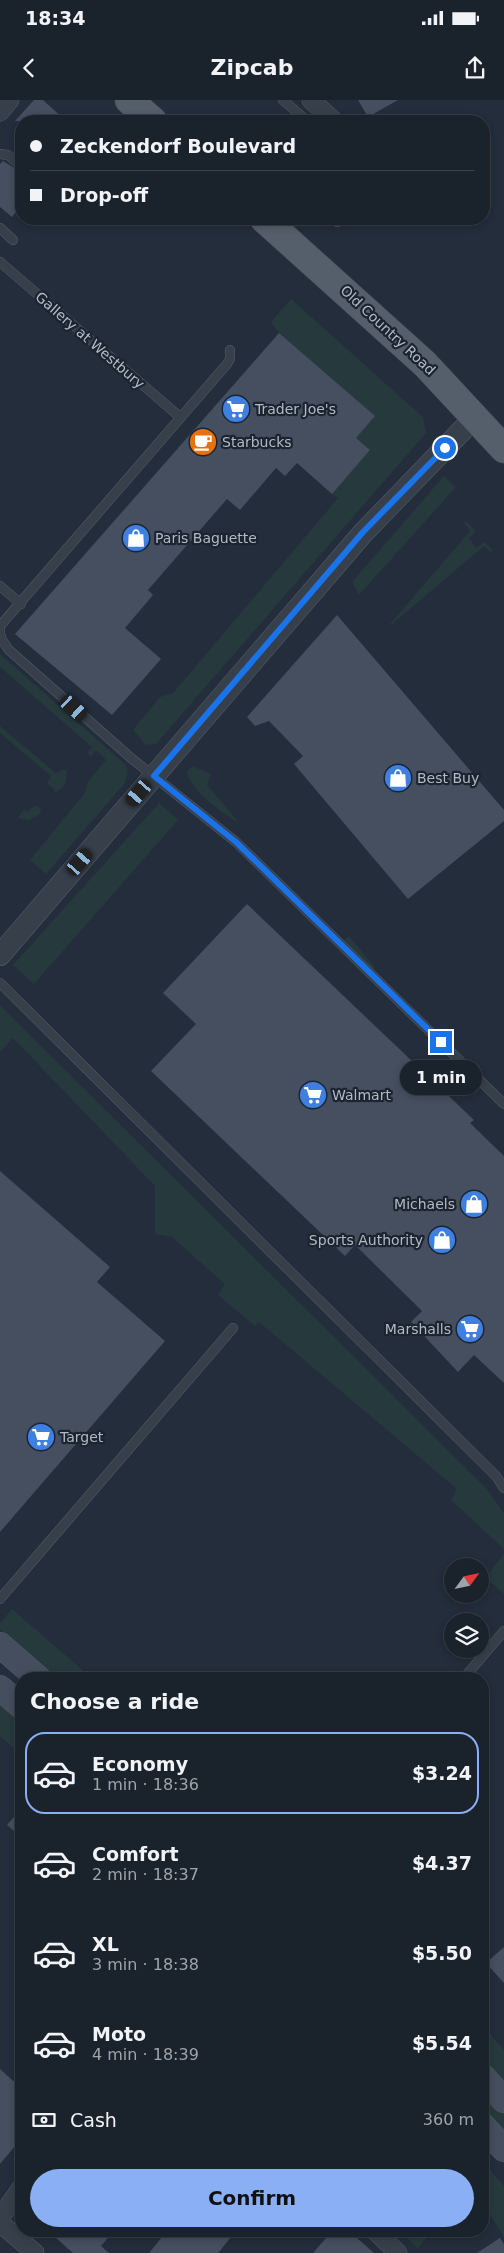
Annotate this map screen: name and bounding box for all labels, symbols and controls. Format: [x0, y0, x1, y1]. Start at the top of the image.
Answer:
text: 18:34 [25, 7, 85, 29]
icon: back [15, 54, 43, 82]
icon: share [461, 54, 489, 82]
text: Zipcab [211, 55, 293, 80]
text: Zeckendorf Boulevard [60, 135, 296, 157]
text: Drop-off [60, 184, 148, 206]
street label: Old Country Road [337, 282, 439, 378]
street label: Gallery at Westbury [32, 288, 148, 392]
supermarket icon: Trader Joe's [221, 394, 251, 424]
place label: Trader Joe's [254, 401, 336, 417]
cafe icon: Starbucks [188, 427, 218, 457]
place label: Starbucks [222, 434, 292, 450]
route start [434, 437, 456, 459]
shop icon: Paris Baguette [121, 523, 151, 553]
place label: Paris Baguette [155, 530, 257, 546]
car [57, 692, 90, 724]
shop icon: Best Buy [383, 763, 413, 793]
place label: Best Buy [417, 770, 479, 786]
car [123, 777, 154, 809]
car [64, 846, 95, 878]
route end [430, 1031, 452, 1053]
callout: 1 min [400, 1060, 482, 1094]
text: 1 min [416, 1068, 466, 1087]
supermarket icon: Walmart [298, 1080, 328, 1110]
place label: Walmart [332, 1087, 391, 1103]
shop icon: Michaels [459, 1189, 489, 1219]
place label: Michaels [394, 1196, 455, 1212]
shop icon: Sports Authority [427, 1225, 457, 1255]
place label: Sports Authority [309, 1232, 423, 1248]
supermarket icon: Marshalls [455, 1314, 485, 1344]
place label: Marshalls [385, 1321, 451, 1337]
supermarket icon: Target [26, 1422, 56, 1452]
place label: Target [59, 1429, 104, 1445]
north arrow [444, 1558, 489, 1602]
map controls [444, 1558, 489, 1658]
button: layers [444, 1613, 489, 1658]
text: Choose a ride [30, 1689, 199, 1714]
icon: car [32, 1751, 77, 1796]
text: Economy [92, 1753, 188, 1775]
text: $3.24 [412, 1762, 472, 1784]
text: 1 min · 18:36 [92, 1775, 199, 1794]
icon: car [32, 1841, 77, 1886]
text: Comfort [92, 1843, 179, 1865]
text: $4.37 [412, 1852, 472, 1874]
text: 2 min · 18:37 [92, 1865, 199, 1884]
icon: car [32, 1931, 77, 1976]
text: XL [92, 1933, 119, 1955]
text: $5.50 [412, 1942, 472, 1964]
text: 3 min · 18:38 [92, 1955, 199, 1974]
icon: car [32, 2021, 77, 2066]
text: Moto [92, 2023, 146, 2045]
text: $5.54 [412, 2032, 472, 2054]
text: 4 min · 18:39 [92, 2045, 199, 2064]
icon: cash [30, 2106, 58, 2134]
text: Cash [70, 2109, 117, 2131]
text: 360 m [423, 2110, 474, 2129]
button: Confirm [30, 2169, 474, 2227]

